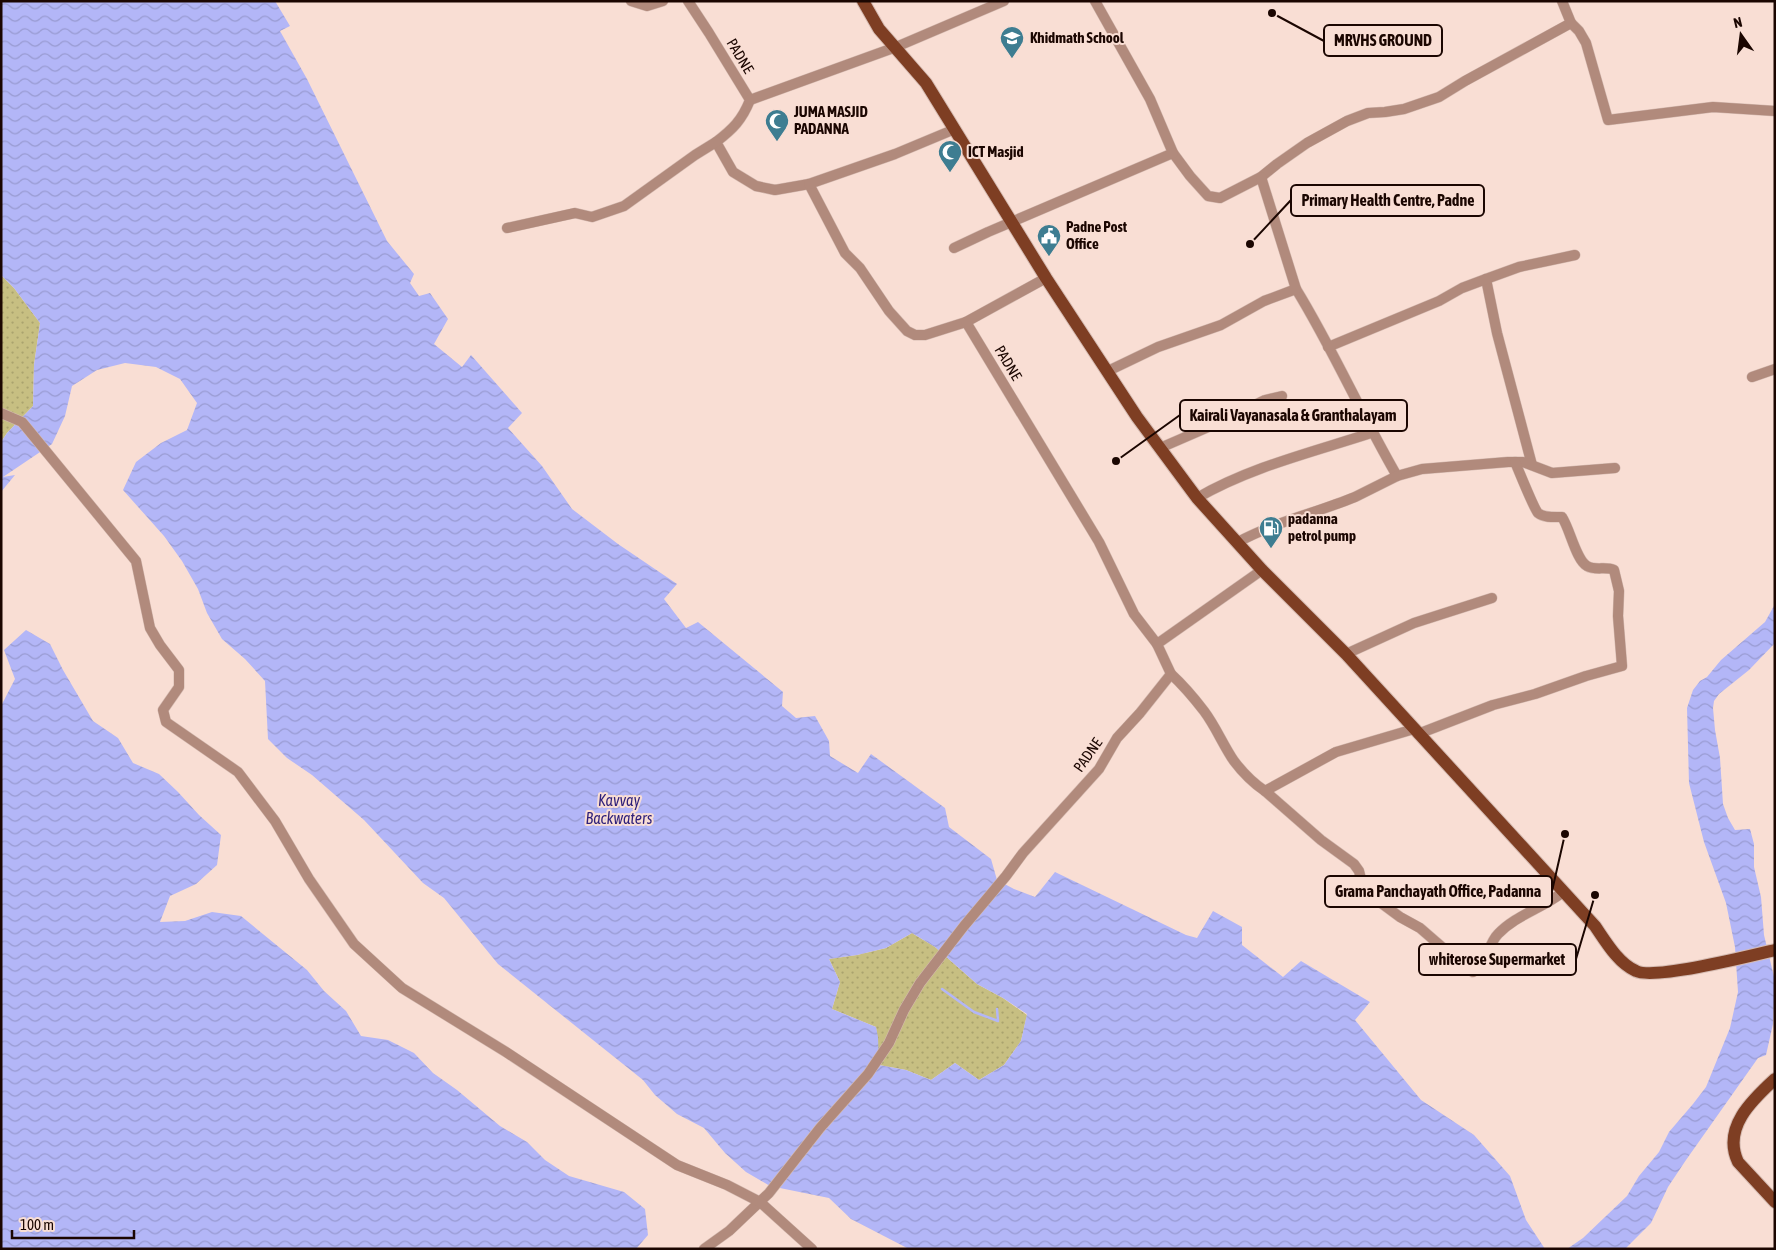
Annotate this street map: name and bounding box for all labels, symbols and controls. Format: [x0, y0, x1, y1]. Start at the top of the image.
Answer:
north arrow [1716, 10, 1766, 60]
text: N [1732, 14, 1744, 31]
school or university icon: Khidmath School [999, 25, 1025, 59]
callout: MRVHS GROUND [1324, 25, 1442, 56]
place label: Khidmath School [1030, 29, 1125, 46]
text: MRVHS GROUND [1334, 31, 1432, 49]
street label: PADNE [723, 35, 758, 77]
place label: JUMA MASJID PADANNA [793, 103, 868, 137]
mosque icon: JUMA MASJID PADANNA [764, 108, 790, 142]
mosque icon: ICT Masjid [937, 139, 963, 173]
place label: ICT Masjid [968, 143, 1024, 160]
callout: Primary Health Centre, Padne [1291, 185, 1484, 216]
text: Primary Health Centre, Padne [1302, 191, 1474, 209]
place label: Padne Post Office [1066, 218, 1128, 252]
public building icon: Padne Post Office [1036, 223, 1062, 257]
street label: PADNE [991, 342, 1026, 384]
callout: Kairali Vayanasala & Granthalayam [1180, 400, 1407, 431]
text: Kairali Vayanasala & Granthalayam [1190, 406, 1396, 424]
place label: padanna petrol pump [1288, 510, 1356, 544]
fuel station icon: padanna petrol pump [1258, 515, 1284, 549]
street label: PADNE [1070, 734, 1106, 775]
water label: Kavvay Backwaters [586, 791, 653, 827]
callout: Grama Panchayath Office, Padanna [1325, 876, 1552, 907]
text: Grama Panchayath Office, Padanna [1335, 882, 1541, 900]
callout: whiterose Supermarket [1419, 944, 1576, 975]
text: whiterose Supermarket [1429, 950, 1566, 968]
scale bar [12, 1208, 135, 1240]
text: 100 m [20, 1216, 54, 1233]

